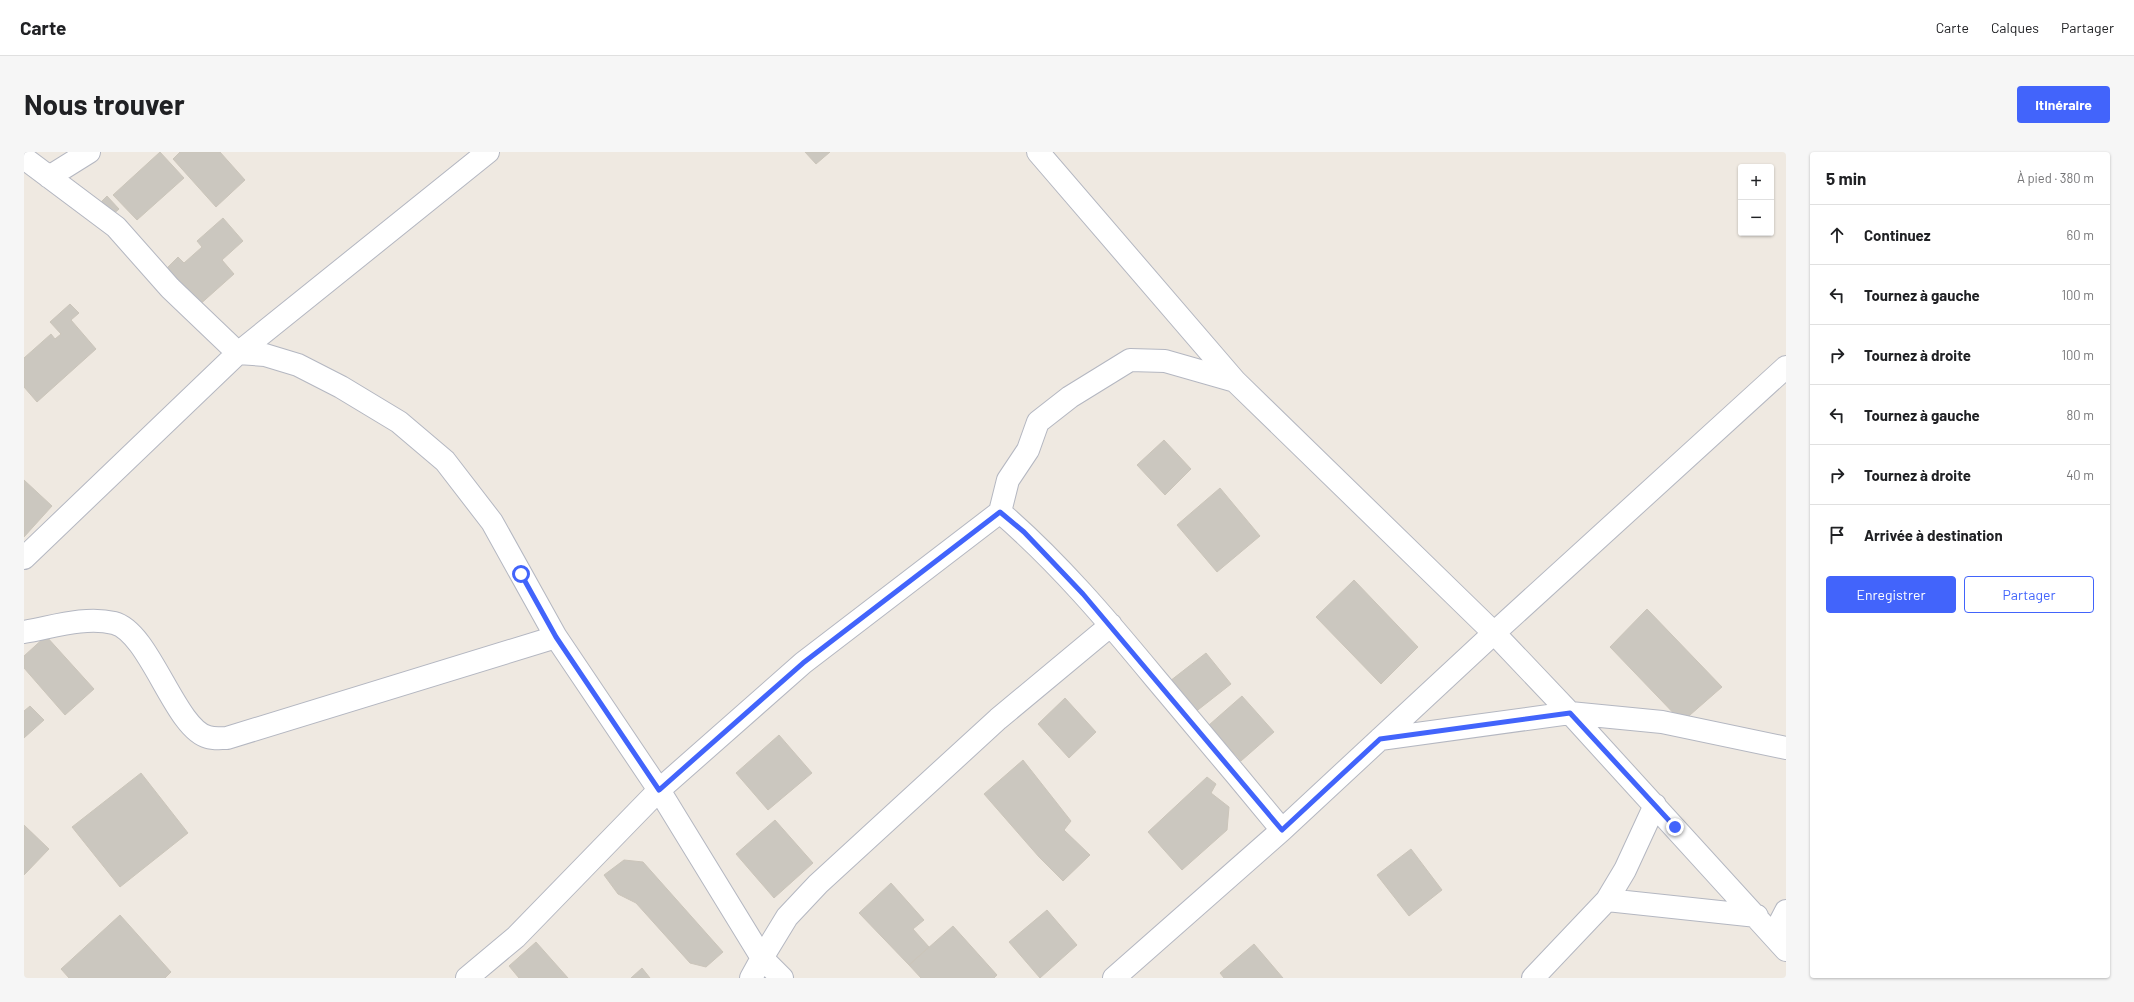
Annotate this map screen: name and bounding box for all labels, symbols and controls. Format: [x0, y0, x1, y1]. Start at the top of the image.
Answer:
text: Carte [20, 16, 66, 39]
text: Carte [1936, 19, 1969, 36]
text: Calques [1991, 19, 2039, 36]
text: Partager [2061, 19, 2114, 36]
button: Itinéraire [2017, 86, 2110, 123]
text: Nous trouver [24, 87, 185, 121]
map controls [1738, 164, 1774, 236]
button: + [1738, 164, 1774, 200]
text: 5 min [1826, 168, 1866, 188]
text: À pied · 380 m [2017, 170, 2094, 186]
button: − [1738, 200, 1774, 236]
icon: ahead [1826, 224, 1848, 246]
text: Continuez [1864, 226, 1931, 244]
text: 60 m [2067, 227, 2094, 243]
icon: left [1826, 284, 1848, 306]
text: Tournez à gauche [1864, 286, 1980, 304]
text: 100 m [2061, 287, 2094, 303]
icon: right [1826, 344, 1848, 366]
text: Tournez à droite [1864, 346, 1971, 364]
text: 100 m [2061, 347, 2094, 363]
icon: left [1826, 404, 1848, 426]
text: Tournez à gauche [1864, 406, 1980, 424]
text: 80 m [2067, 407, 2094, 423]
icon: right [1826, 464, 1848, 486]
text: Tournez à droite [1864, 466, 1971, 484]
text: 40 m [2066, 467, 2094, 483]
icon: arrive [1826, 524, 1848, 546]
text: Arrivée à destination [1864, 526, 2003, 544]
route start [512, 565, 530, 583]
button: Enregistrer [1826, 576, 1956, 613]
button: Partager [1964, 576, 2094, 613]
route end [1666, 818, 1684, 836]

